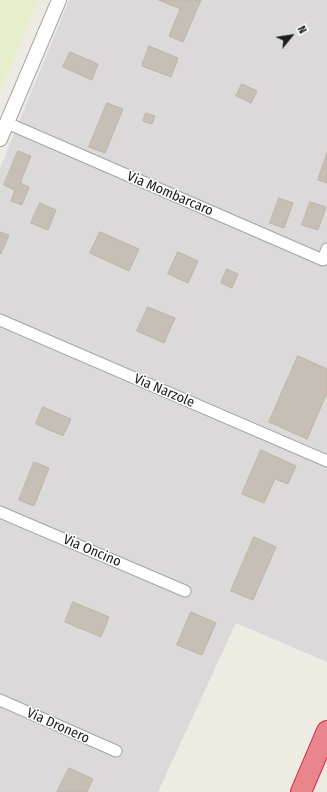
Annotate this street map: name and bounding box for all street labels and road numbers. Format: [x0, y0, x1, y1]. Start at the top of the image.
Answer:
street label: Via Mombarcaro [124, 168, 216, 220]
street label: Via Narzole [131, 371, 197, 411]
street label: Via Oncino [61, 531, 123, 571]
street label: Via Dronero [24, 705, 92, 747]

